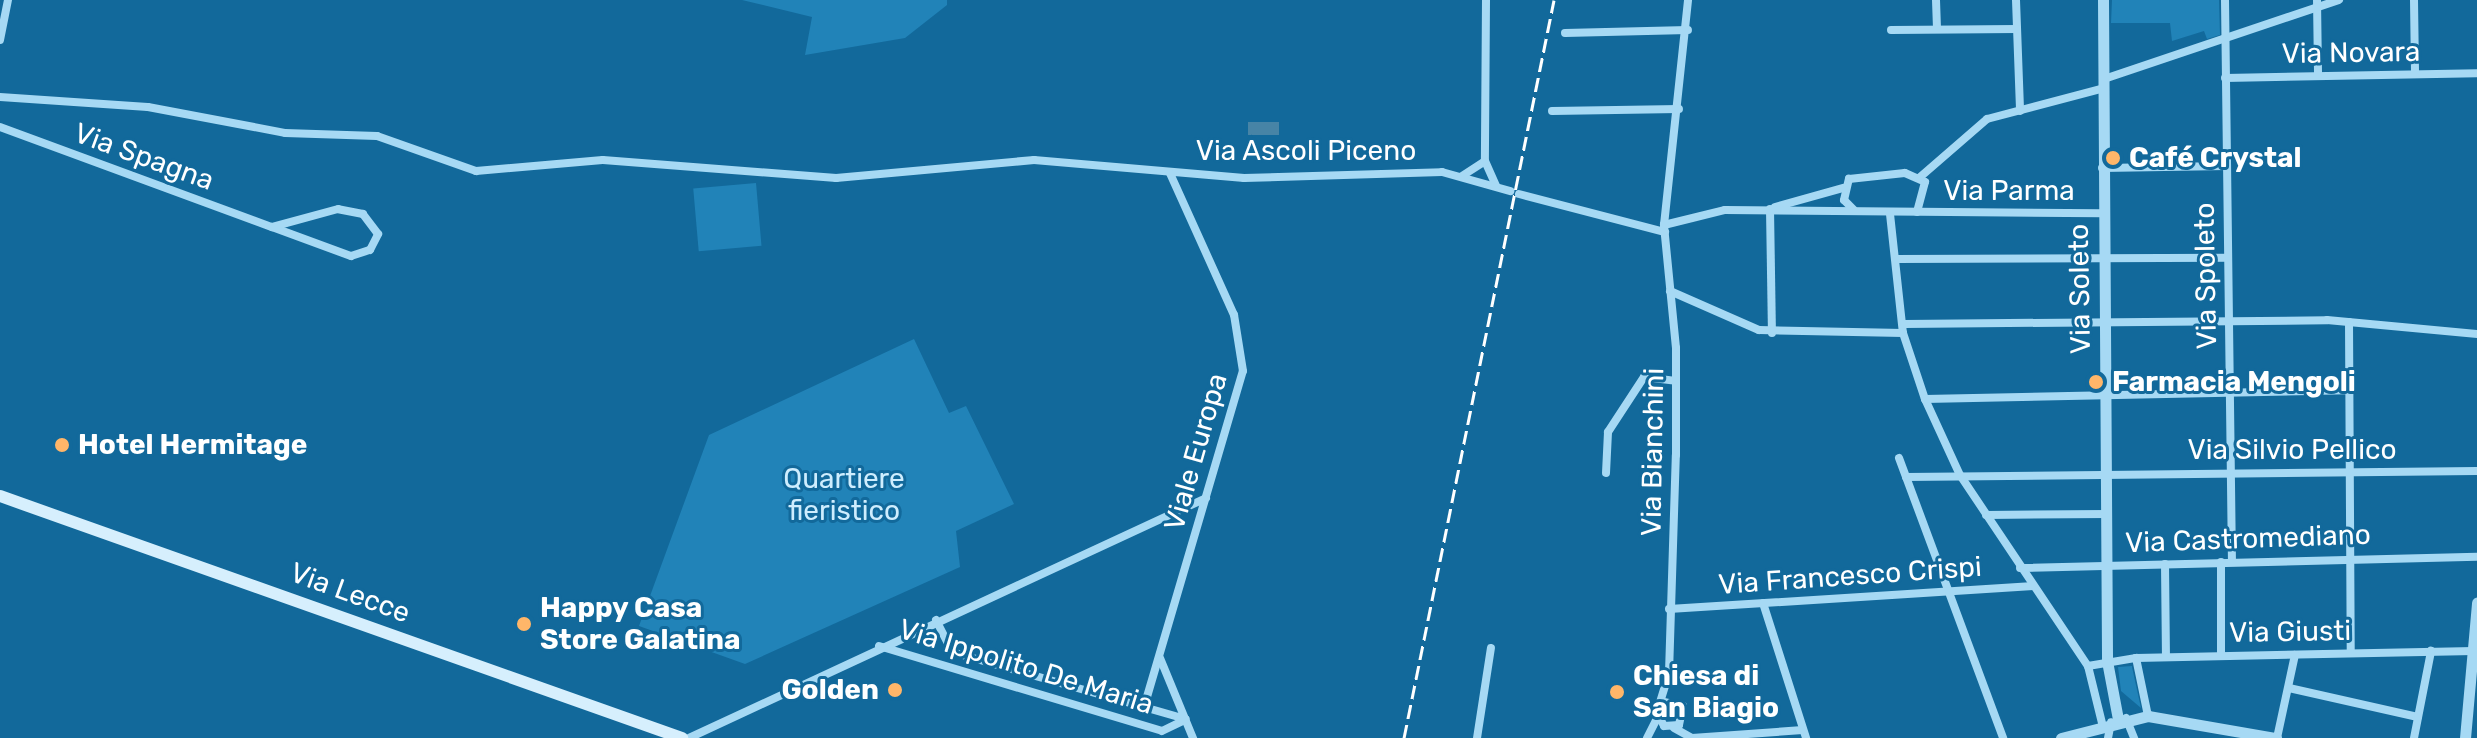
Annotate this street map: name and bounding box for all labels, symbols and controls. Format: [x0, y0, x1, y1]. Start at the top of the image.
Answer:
street label: Via Novara [2281, 35, 2421, 71]
street label: Via Spagna [70, 116, 218, 198]
street label: Via Ascoli Piceno [1195, 134, 1417, 168]
place label: Café Crystal [2129, 141, 2301, 175]
marker: Café Crystal [2104, 149, 2122, 167]
street label: Via Parma [1943, 174, 2075, 208]
street label: Via Spoleto [2188, 202, 2224, 350]
street label: Via Soleto [2062, 224, 2098, 354]
place label: Farmacia Mengoli [2112, 365, 2356, 399]
street label: Via Bianchini [1635, 368, 1671, 536]
street label: Viale Europa [1158, 369, 1234, 535]
marker: Farmacia Mengoli [2087, 373, 2105, 391]
place label: Hotel Hermitage [78, 428, 307, 462]
street label: Via Silvio Pellico [2188, 433, 2396, 467]
marker: Hotel Hermitage [53, 436, 71, 454]
park label: Quartiere fieristico [783, 462, 905, 528]
street label: Via Castromediano [2125, 518, 2371, 560]
street label: Via Francesco Crispi [1717, 550, 1983, 602]
street label: Via Lecce [285, 556, 415, 630]
place label: Happy Casa Store Galatina [540, 591, 741, 657]
street label: Via Ippolito De Maria [895, 612, 1157, 722]
street label: Via Giusti [2229, 614, 2351, 650]
marker: Happy Casa Store Galatina [515, 615, 533, 633]
place label: Chiesa di San Biagio [1633, 659, 1779, 725]
place label: Golden [781, 673, 879, 707]
marker: Golden [886, 681, 904, 699]
marker: Chiesa di San Biagio [1608, 683, 1626, 701]

